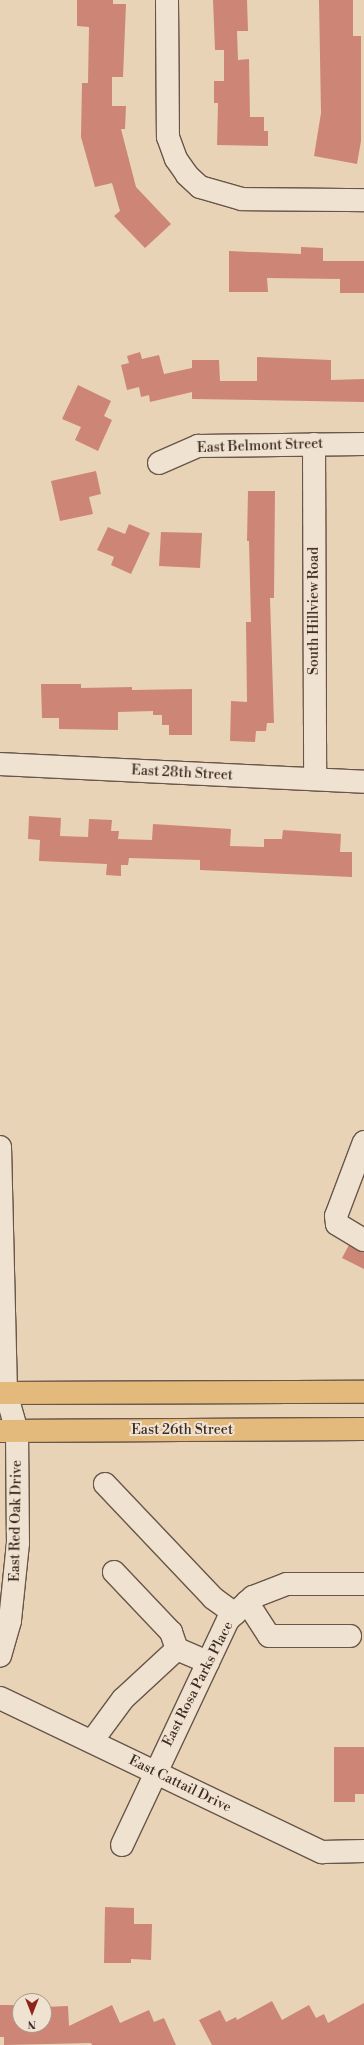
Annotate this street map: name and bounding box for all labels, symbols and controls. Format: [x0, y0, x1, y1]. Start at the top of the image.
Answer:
street label: East Belmont Street [197, 435, 323, 457]
street label: South Hillview Road [306, 547, 322, 675]
street label: East 28th Street [131, 762, 233, 784]
street label: East 26th Street [131, 1422, 233, 1438]
street label: East Red Oak Drive [7, 1460, 25, 1582]
street label: East Rosa Parks Place [159, 1619, 237, 1749]
street label: East Cattail Drive [126, 1752, 234, 1816]
north arrow [12, 1993, 52, 2033]
text: N [28, 2017, 36, 2031]

